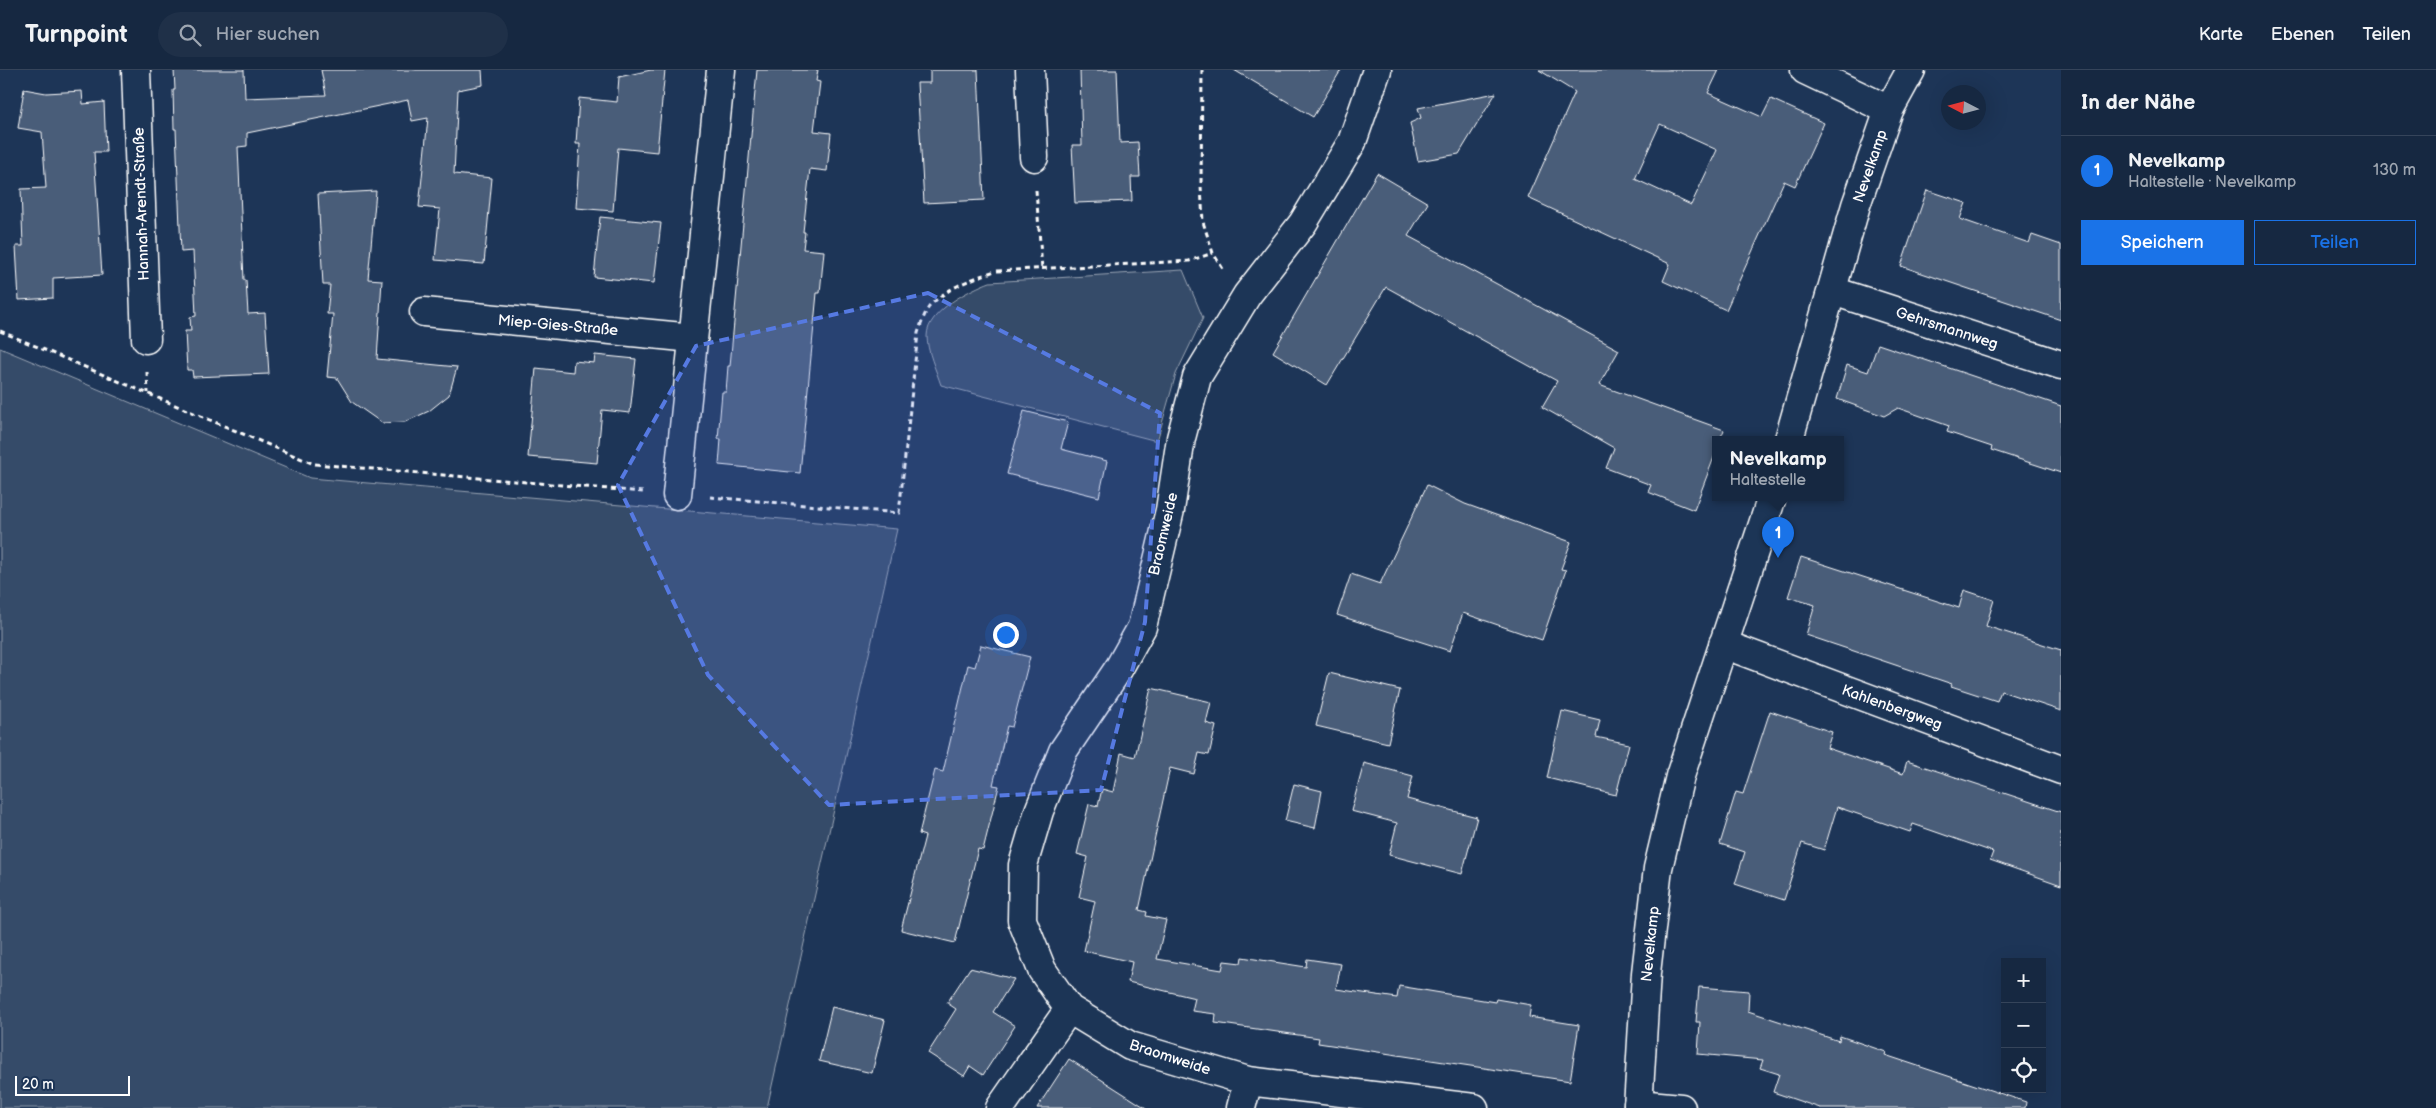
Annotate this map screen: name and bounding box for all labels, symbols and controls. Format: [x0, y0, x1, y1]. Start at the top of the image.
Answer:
search box [158, 12, 508, 57]
text: Turnpoint [25, 20, 128, 49]
icon: search [176, 21, 204, 49]
text: Hier suchen [216, 23, 320, 46]
text: Karte [2199, 24, 2243, 45]
text: Ebenen [2271, 24, 2334, 45]
text: Teilen [2362, 24, 2411, 45]
north arrow [1941, 85, 1986, 130]
text: In der Nähe [2081, 90, 2195, 115]
street label: Hannah-Arendt-Straße [129, 127, 154, 281]
street label: Nevelkamp [1849, 127, 1892, 205]
text: Nevelkamp [2128, 150, 2225, 173]
text: 1 [2094, 161, 2100, 180]
text: 130 m [2373, 161, 2416, 180]
text: Haltestelle · Nevelkamp [2128, 173, 2296, 192]
button: Speichern [2081, 220, 2244, 265]
button: Teilen [2254, 220, 2416, 265]
street label: Gehrsmannweg [1893, 303, 2000, 354]
street label: Miep-Gies-Straße [497, 311, 619, 340]
popup [1712, 436, 1844, 501]
text: Nevelkamp [1729, 448, 1827, 471]
text: Haltestelle [1729, 471, 1806, 490]
street label: Braomweide [1145, 491, 1182, 577]
pin: 1 [1762, 517, 1794, 558]
your location [993, 622, 1019, 648]
street label: Kahlenbergweg [1839, 680, 1945, 734]
street label: Nevelkamp [1637, 905, 1664, 983]
map controls [2001, 958, 2046, 1093]
button: + [2001, 958, 2046, 1003]
button: − [2001, 1003, 2046, 1048]
street label: Braomweide [1127, 1035, 1213, 1080]
button: locate [2001, 1048, 2046, 1093]
scale bar [15, 1073, 130, 1096]
text: 20 m [22, 1076, 54, 1093]

